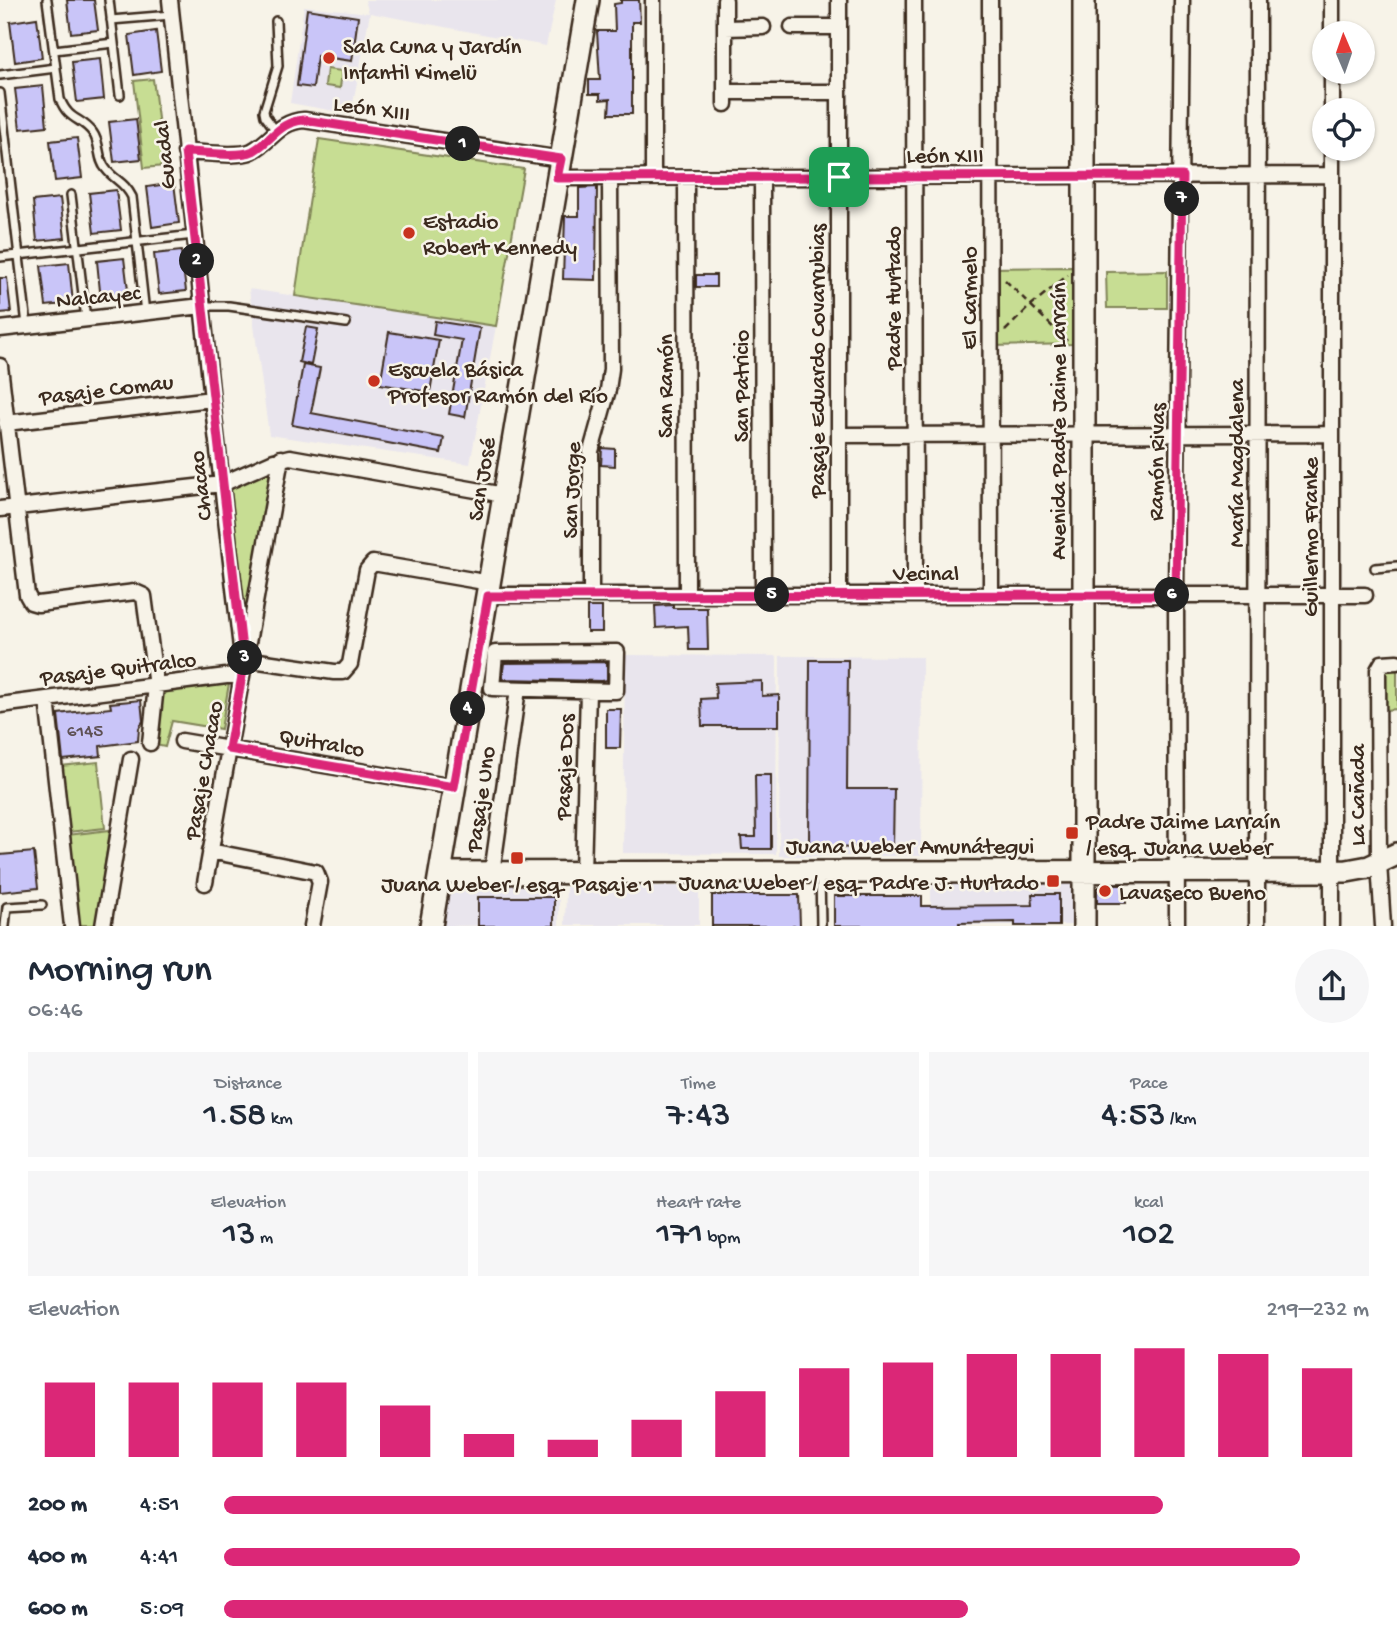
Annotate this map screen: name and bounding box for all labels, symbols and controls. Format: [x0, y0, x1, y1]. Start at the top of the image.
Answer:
north arrow [1312, 21, 1376, 84]
map controls [1312, 21, 1375, 161]
place label: Sala Cuna y Jardín Infantil Kimelü [343, 35, 521, 88]
marker: Sala Cuna y Jardín Infantil Kimelü [321, 50, 337, 66]
street label: León XIII [331, 92, 412, 129]
button: locate [1312, 98, 1375, 161]
street label: Guadal [149, 119, 184, 191]
pin: 1 [446, 127, 480, 162]
text: 1 [459, 132, 466, 155]
street label: León XIII [906, 144, 984, 171]
pin [809, 147, 869, 207]
icon: arrive [820, 158, 858, 196]
pin: 7 [1164, 182, 1200, 216]
text: 7 [1177, 187, 1186, 210]
place label: Estadio Robert Kennedy [423, 210, 577, 263]
street label: Pasaje Eduardo Covarrubias [806, 224, 833, 499]
marker: Estadio Robert Kennedy [401, 225, 417, 241]
street label: Padre Hurtado [882, 226, 909, 371]
pin: 2 [180, 244, 214, 278]
street label: El Carmelo [958, 246, 985, 350]
text: 2 [192, 249, 201, 272]
street label: Nalcayec [55, 281, 143, 316]
street label: Avenida Padre Jaime Larraín [1047, 282, 1074, 560]
street label: San Patricio [730, 330, 757, 442]
street label: San Ramón [654, 334, 681, 438]
place label: Escuela Básica Profesor Ramón del Río [387, 358, 608, 411]
street label: Pasaje Comau [37, 370, 175, 413]
marker: Escuela Básica Profesor Ramón del Río [366, 373, 382, 389]
street label: María Magdalena [1225, 377, 1252, 547]
street label: Ramón Rivas [1144, 402, 1173, 521]
street label: San José [464, 435, 504, 523]
street label: San Jorge [558, 440, 589, 539]
street label: Chacao [185, 449, 220, 522]
street label: Guillermo Franke [1299, 456, 1326, 617]
street label: Vecinal [892, 562, 959, 589]
pin: 5 [754, 578, 790, 612]
pin: 6 [1154, 578, 1190, 612]
text: 5 [767, 583, 777, 606]
text: 6 [1167, 583, 1176, 606]
pin: 3 [228, 640, 262, 676]
text: 3 [240, 646, 249, 669]
street label: Pasaje Quitralco [38, 647, 198, 694]
pin: 4 [450, 692, 486, 726]
text: 4 [463, 697, 472, 720]
street label: Pasaje Chacao [180, 699, 231, 843]
street label: Pasaje Dos [551, 713, 582, 822]
house number: 6145 [67, 721, 103, 744]
street label: Quitralco [277, 724, 366, 765]
street label: La Cañada [1346, 743, 1373, 846]
street label: Pasaje Uno [462, 745, 503, 855]
place label: Padre Jaime Larraín / esq. Juana Weber [1085, 810, 1280, 863]
marker: Padre Jaime Larraín / esq. Juana Weber [1064, 825, 1080, 841]
street label: Juana Weber Amunátegui [786, 835, 1034, 862]
marker: Juana Weber / esq. Pasaje 1 [509, 850, 525, 866]
place label: Juana Weber / esq. Padre J. Hurtado [678, 871, 1039, 898]
place label: Juana Weber / esq. Pasaje 1 [381, 873, 653, 900]
marker: Juana Weber / esq. Padre J. Hurtado [1045, 873, 1061, 889]
place label: Lavaseco Bueno [1119, 881, 1266, 908]
marker: Lavaseco Bueno [1097, 883, 1113, 899]
button: share [1295, 949, 1369, 1023]
text: Morning run [28, 950, 212, 994]
text: 06:46 [28, 998, 82, 1025]
text: Distance [215, 1073, 282, 1096]
text: Time [681, 1073, 716, 1096]
text: Pace [1130, 1073, 1167, 1096]
text: 1.58 [204, 1096, 266, 1137]
text: 7:43 [667, 1096, 730, 1137]
text: 4:53 [1101, 1096, 1165, 1137]
text: km [266, 1108, 293, 1131]
text: /km [1165, 1108, 1196, 1131]
text: Elevation [210, 1192, 286, 1215]
text: Heart rate [656, 1192, 741, 1215]
text: kcal [1134, 1192, 1164, 1215]
text: 13 [223, 1215, 255, 1256]
text: 171 [657, 1215, 703, 1256]
text: 102 [1123, 1215, 1174, 1256]
text: m [255, 1227, 273, 1250]
text: bpm [703, 1227, 740, 1250]
text: Elevation [28, 1297, 119, 1324]
text: 219–232 m [1267, 1297, 1369, 1324]
text: 200 m [28, 1492, 87, 1519]
text: 4:51 [140, 1492, 180, 1519]
text: 400 m [28, 1544, 87, 1571]
text: 4:41 [140, 1544, 178, 1571]
text: 600 m [28, 1596, 88, 1623]
text: 5:09 [140, 1596, 184, 1623]

